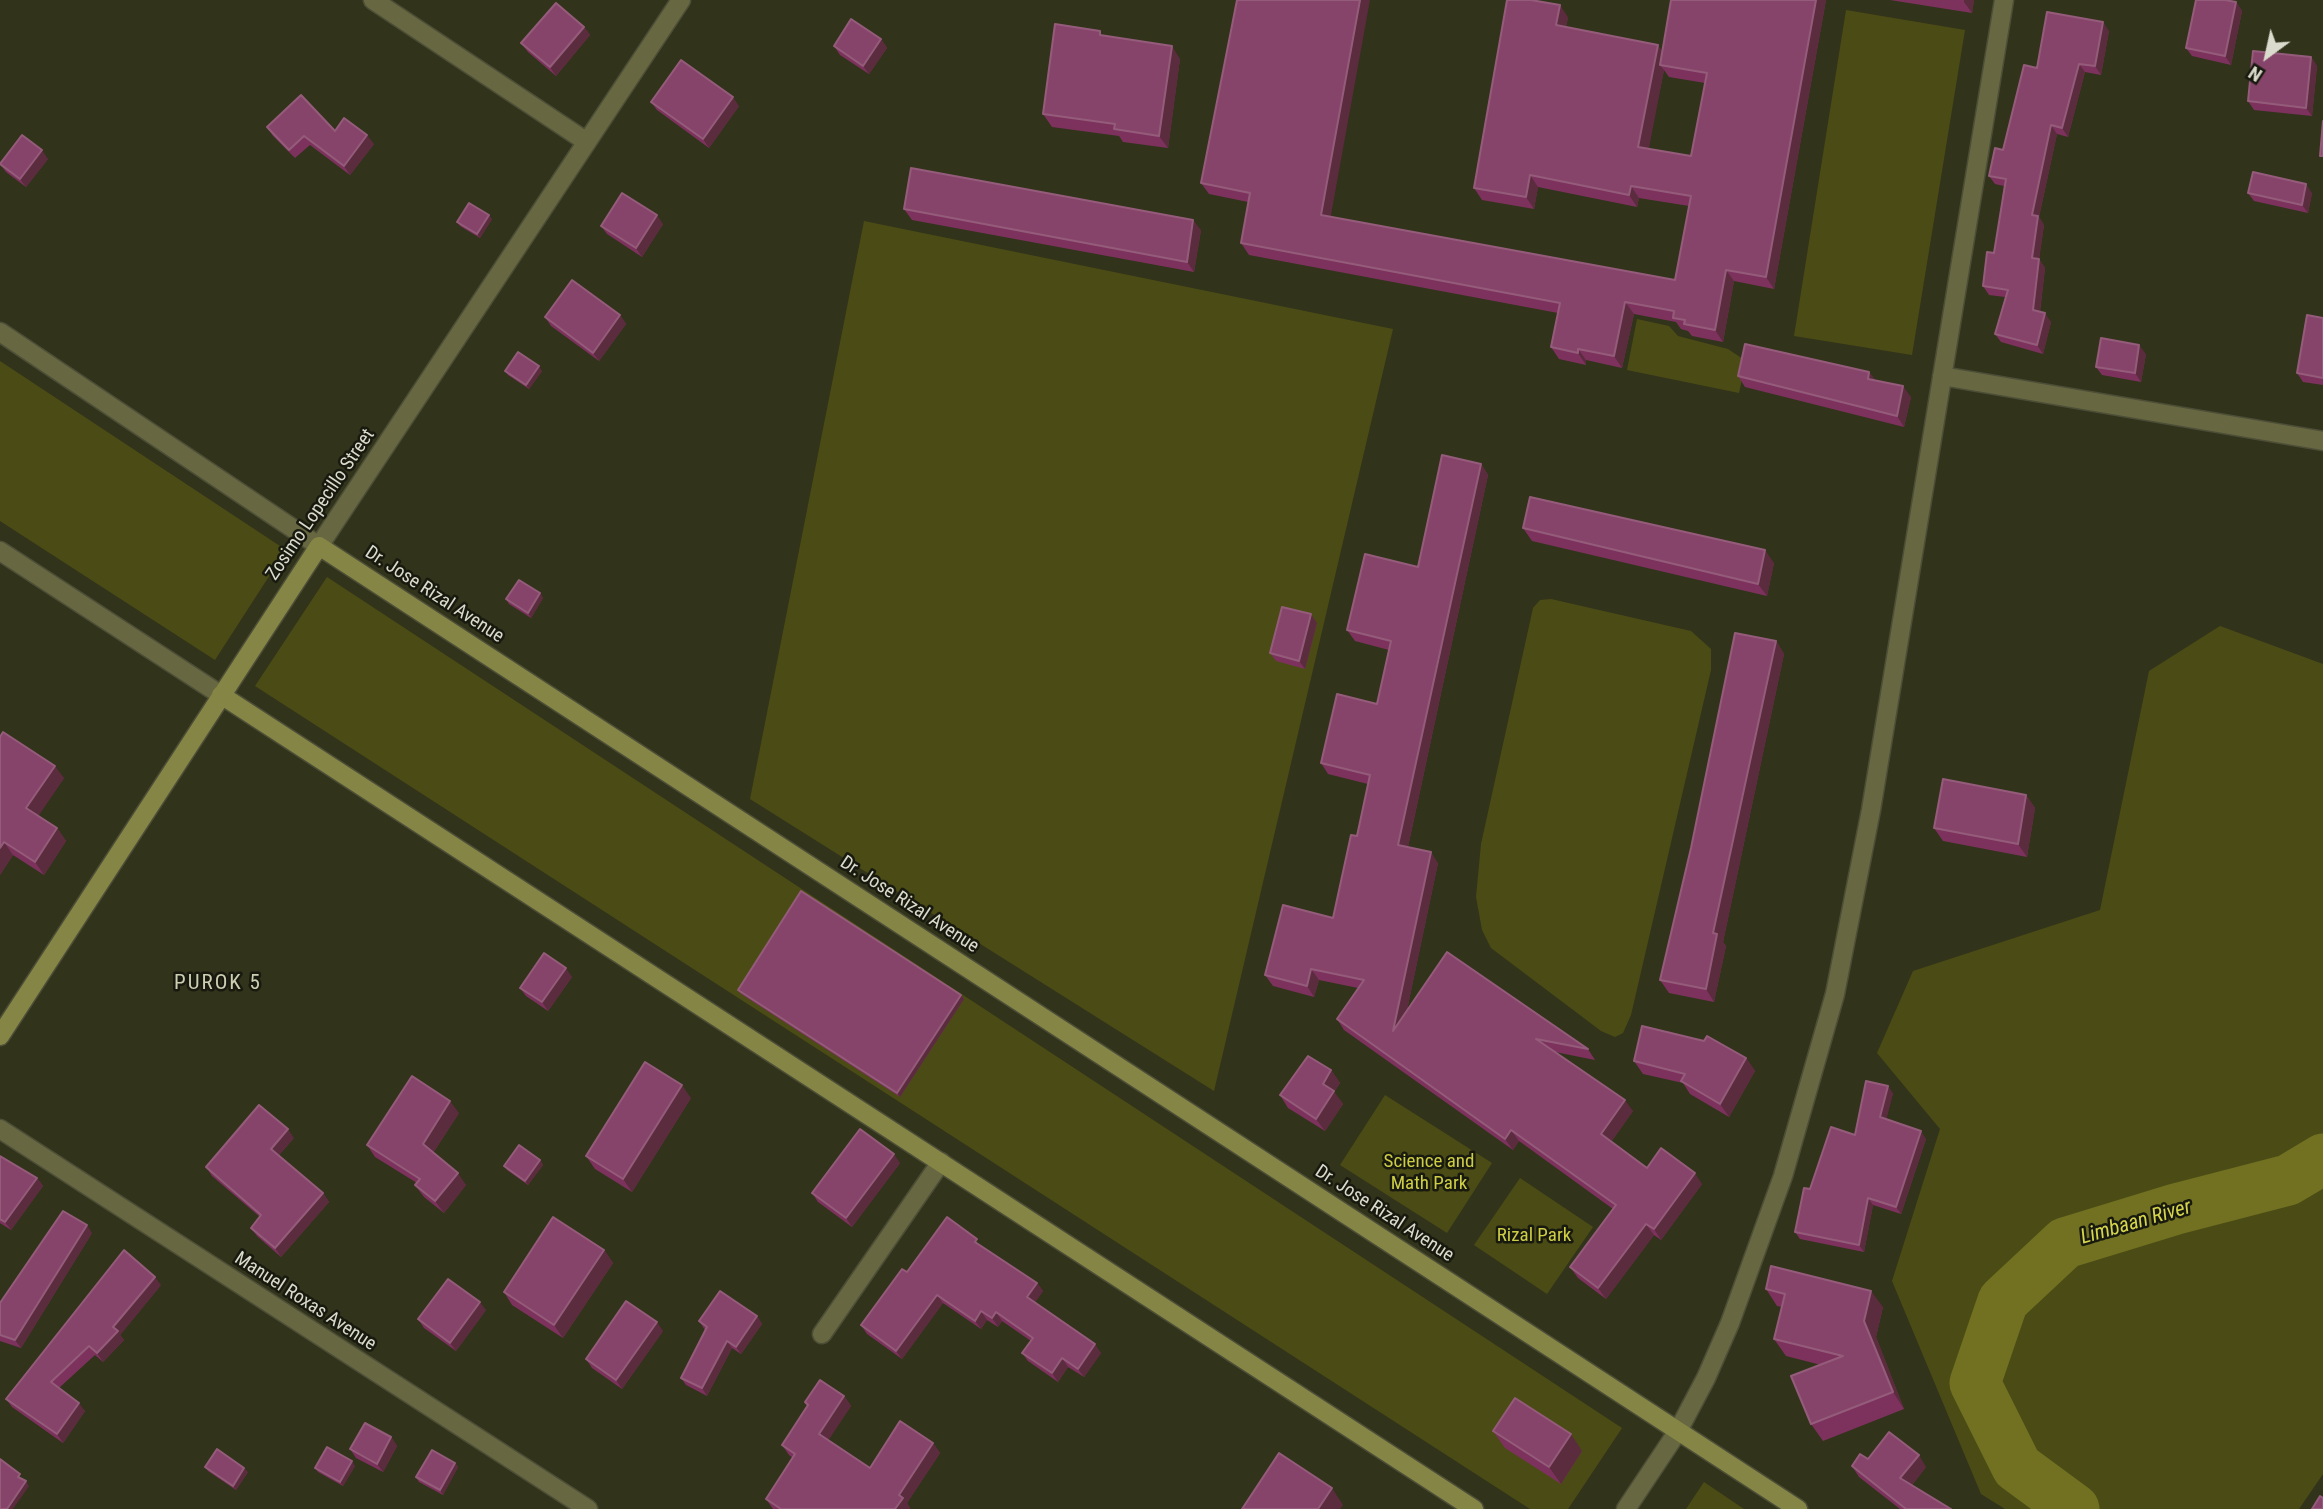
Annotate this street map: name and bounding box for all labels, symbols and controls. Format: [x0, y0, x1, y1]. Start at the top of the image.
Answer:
north arrow [2232, 21, 2302, 91]
text: N [2244, 61, 2266, 87]
street label: Zosimo Lopecillo Street [262, 425, 380, 585]
street label: Dr. Jose Rizal Avenue [360, 542, 508, 648]
street label: Dr. Jose Rizal Avenue [835, 852, 983, 958]
district label: PUROK 5 [175, 971, 261, 997]
park label: Science and Math Park [1384, 1151, 1474, 1195]
street label: Dr. Jose Rizal Avenue [1310, 1161, 1458, 1267]
water label: Limbaan River [2078, 1195, 2194, 1251]
park label: Rizal Park [1497, 1225, 1571, 1247]
street label: Manuel Roxas Avenue [230, 1248, 380, 1356]

